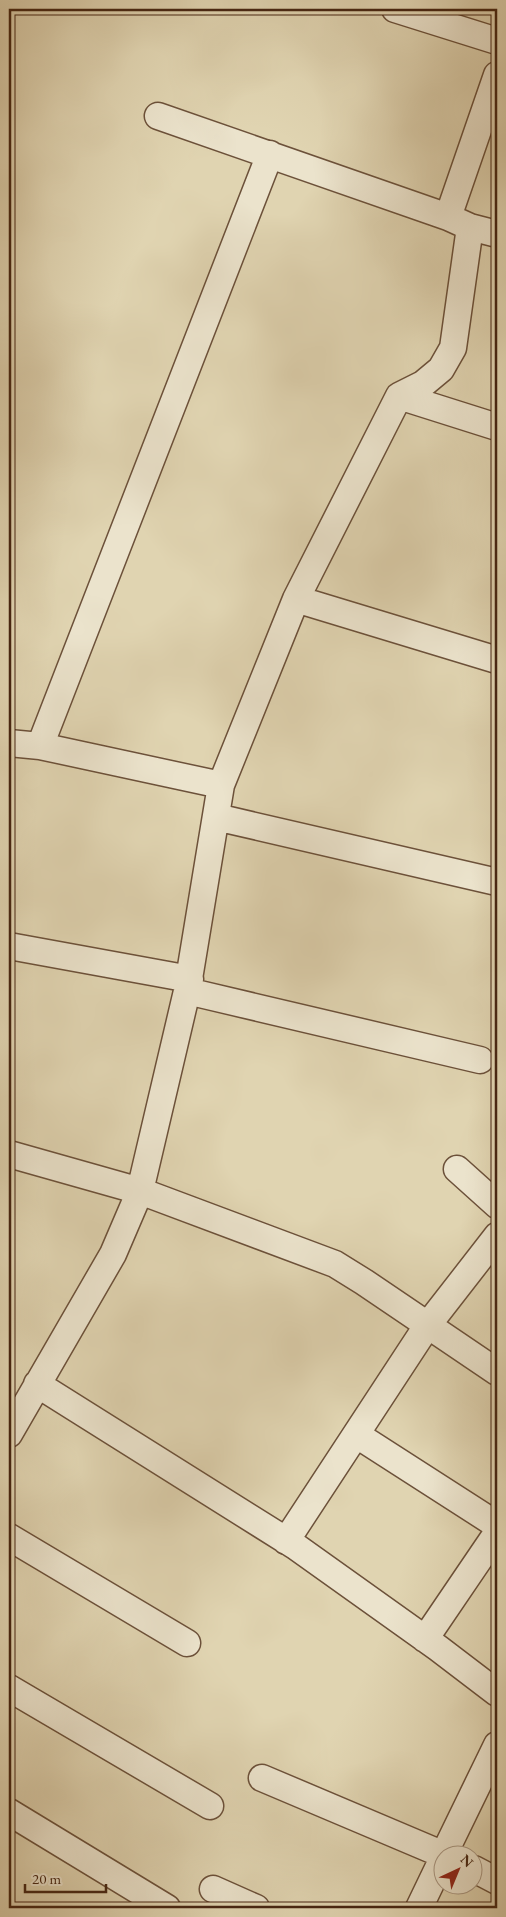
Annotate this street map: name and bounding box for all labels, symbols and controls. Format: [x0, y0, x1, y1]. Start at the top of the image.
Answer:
north arrow [434, 1844, 484, 1894]
text: N [457, 1850, 478, 1872]
scale bar [25, 1862, 106, 1894]
text: 20 m [32, 1869, 61, 1888]

